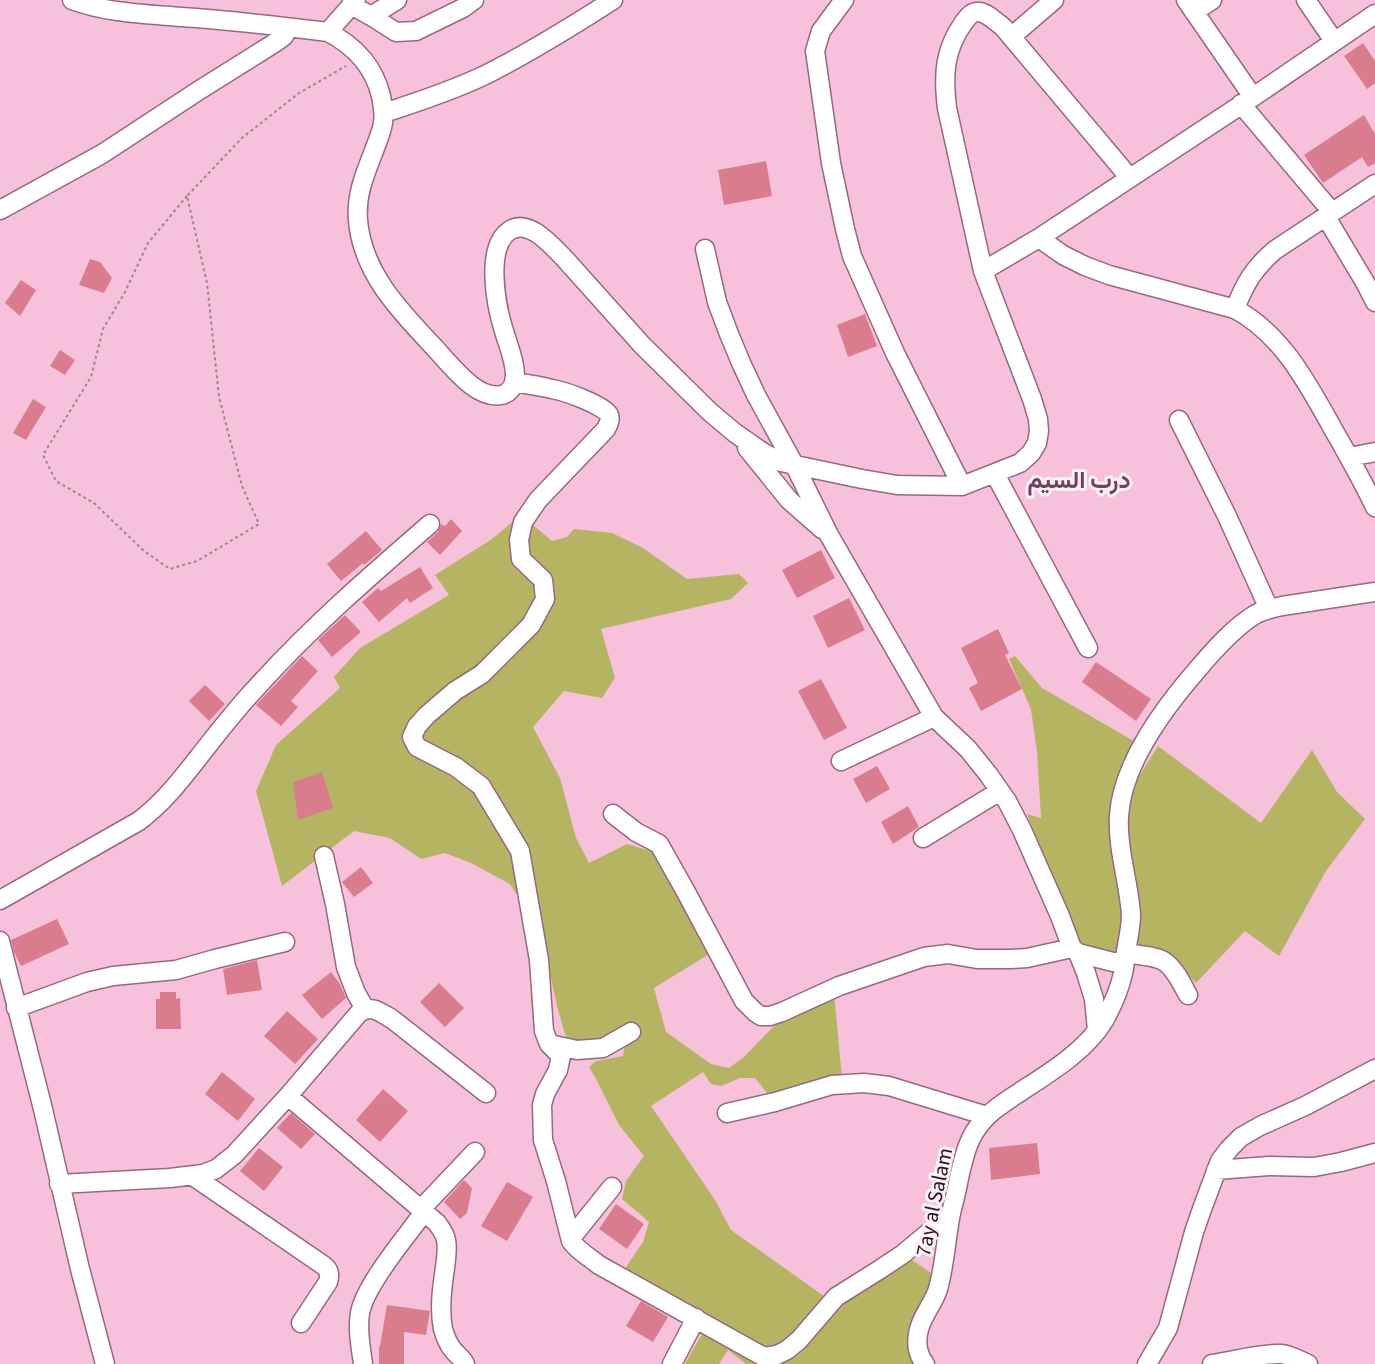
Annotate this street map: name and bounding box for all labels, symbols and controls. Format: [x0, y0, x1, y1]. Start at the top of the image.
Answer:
district label: درب السيم [1028, 463, 1130, 498]
street label: 7ay al Salam [908, 1145, 960, 1259]

